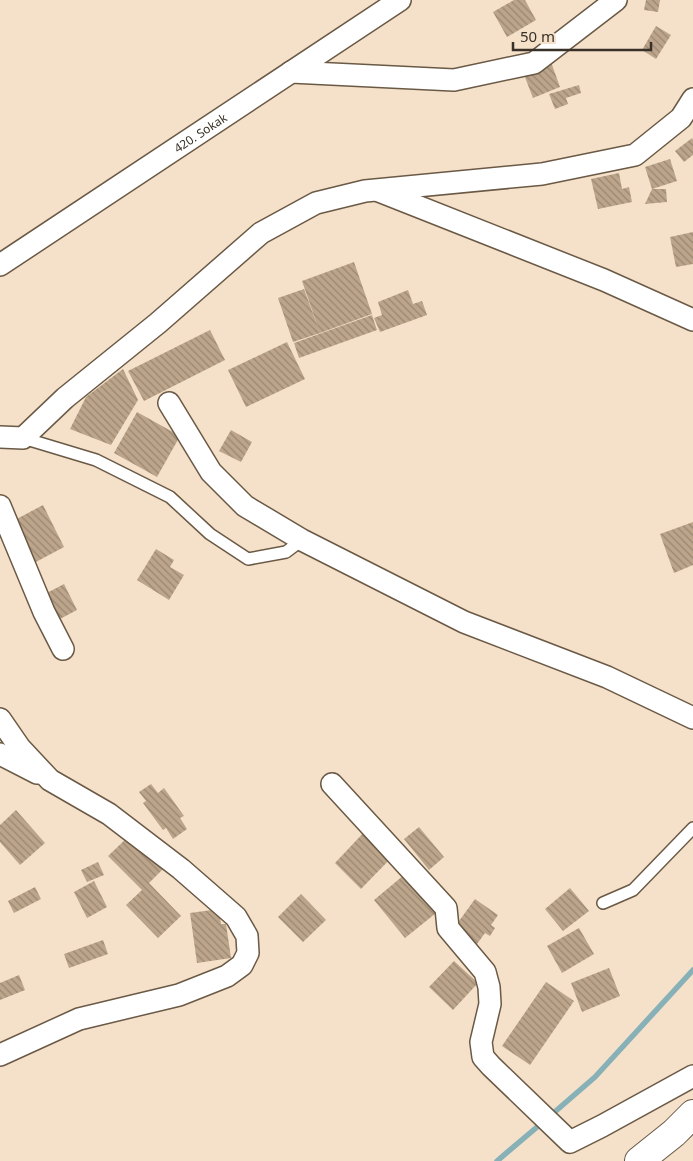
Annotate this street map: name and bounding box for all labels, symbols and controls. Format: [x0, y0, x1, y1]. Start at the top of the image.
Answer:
scale bar [513, 20, 650, 52]
text: 50 m [520, 26, 555, 46]
street label: 420. Sokak [170, 108, 230, 156]

